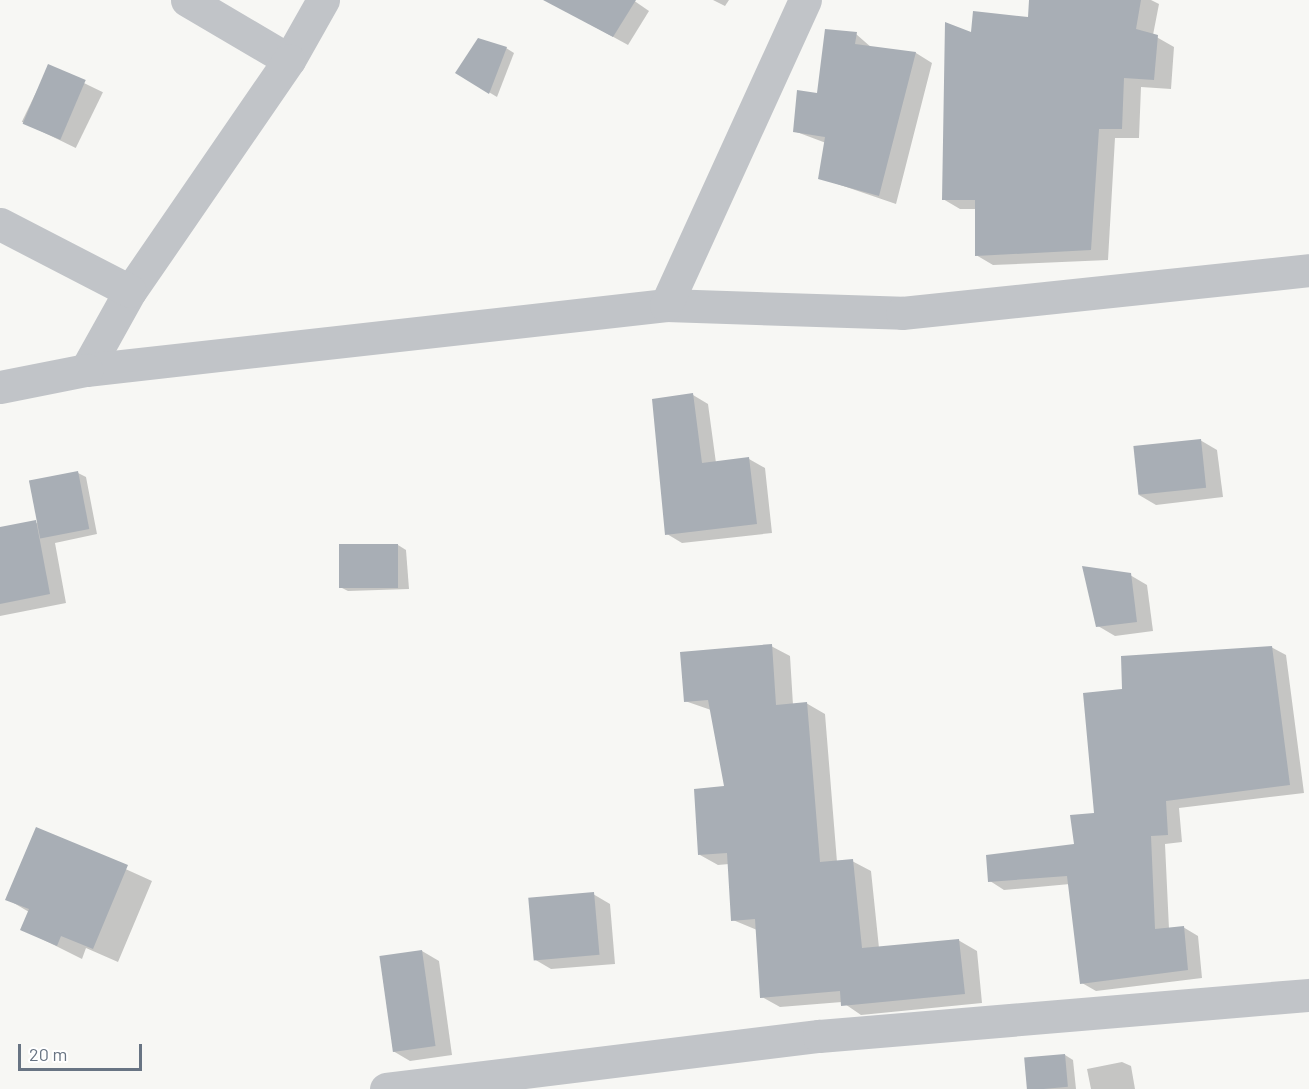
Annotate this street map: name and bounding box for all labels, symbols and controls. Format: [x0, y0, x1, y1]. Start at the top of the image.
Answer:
scale bar [21, 1032, 146, 1070]
text: 20 m [29, 1043, 67, 1065]

